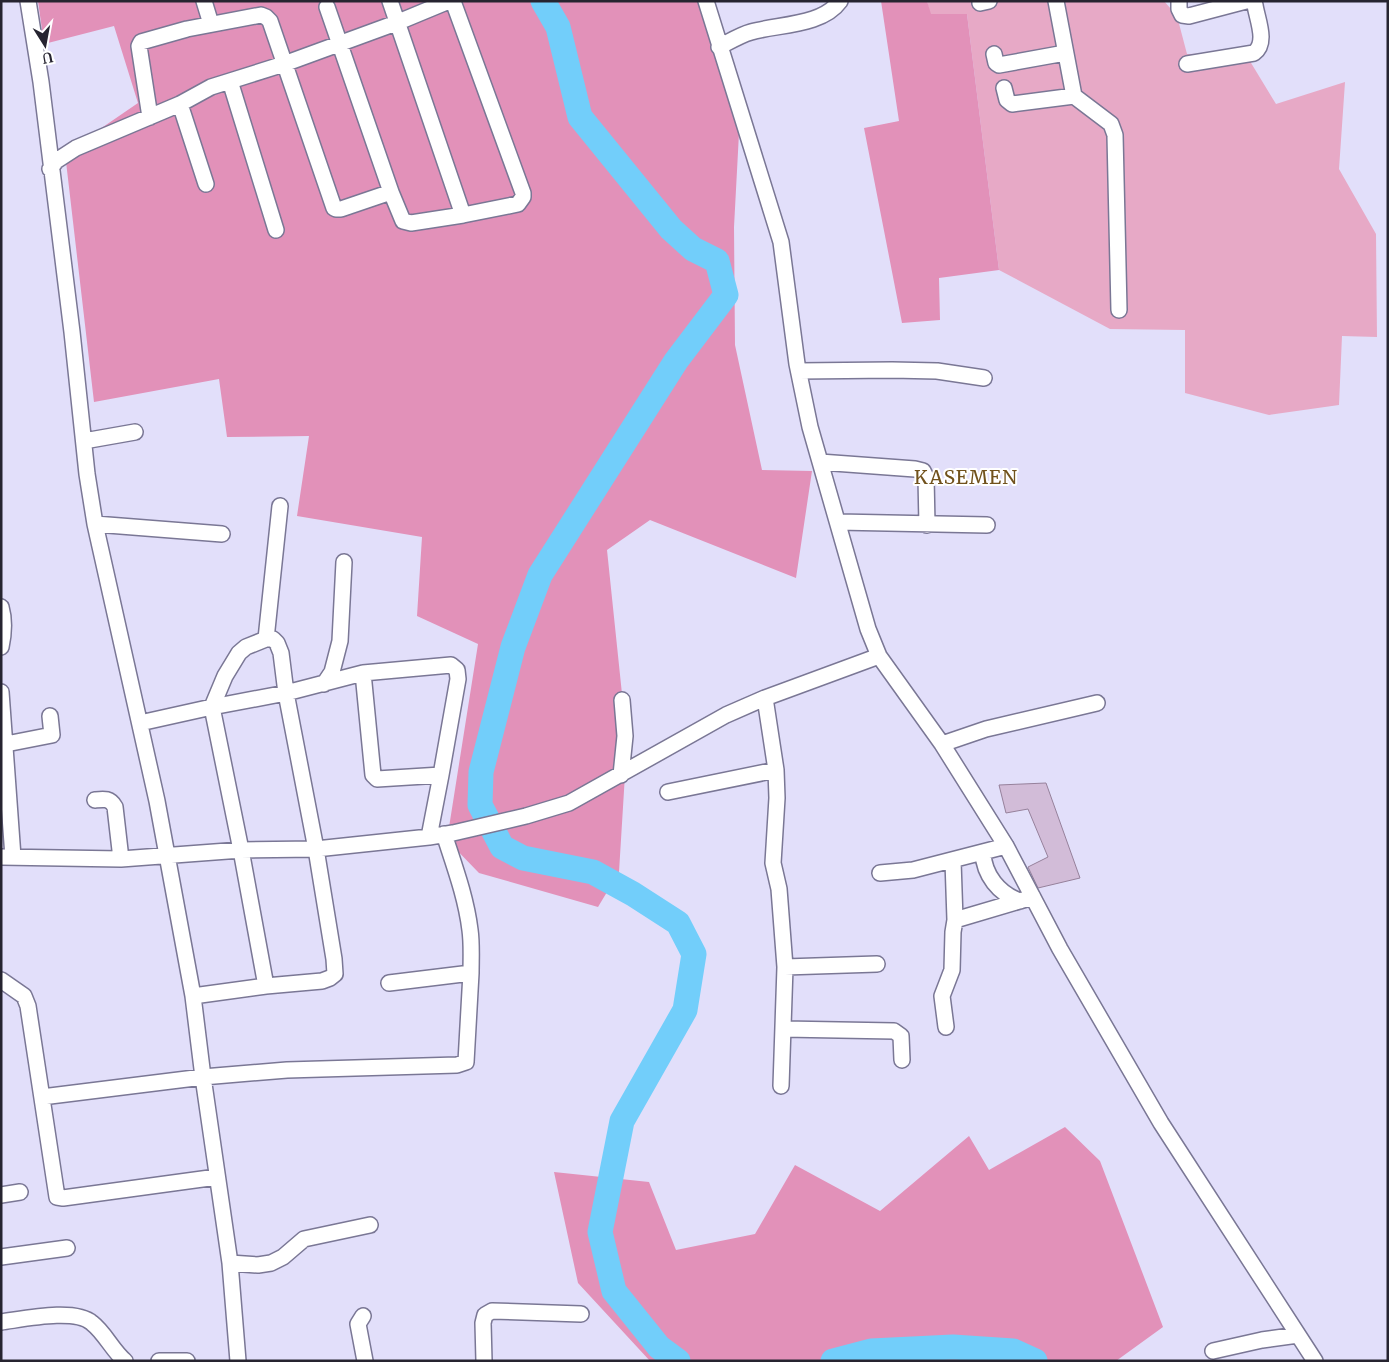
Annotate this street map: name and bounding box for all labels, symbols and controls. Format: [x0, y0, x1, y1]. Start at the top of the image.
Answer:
north arrow [20, 20, 70, 70]
text: U [40, 48, 54, 68]
district label: KASEMEN [914, 465, 1018, 489]

